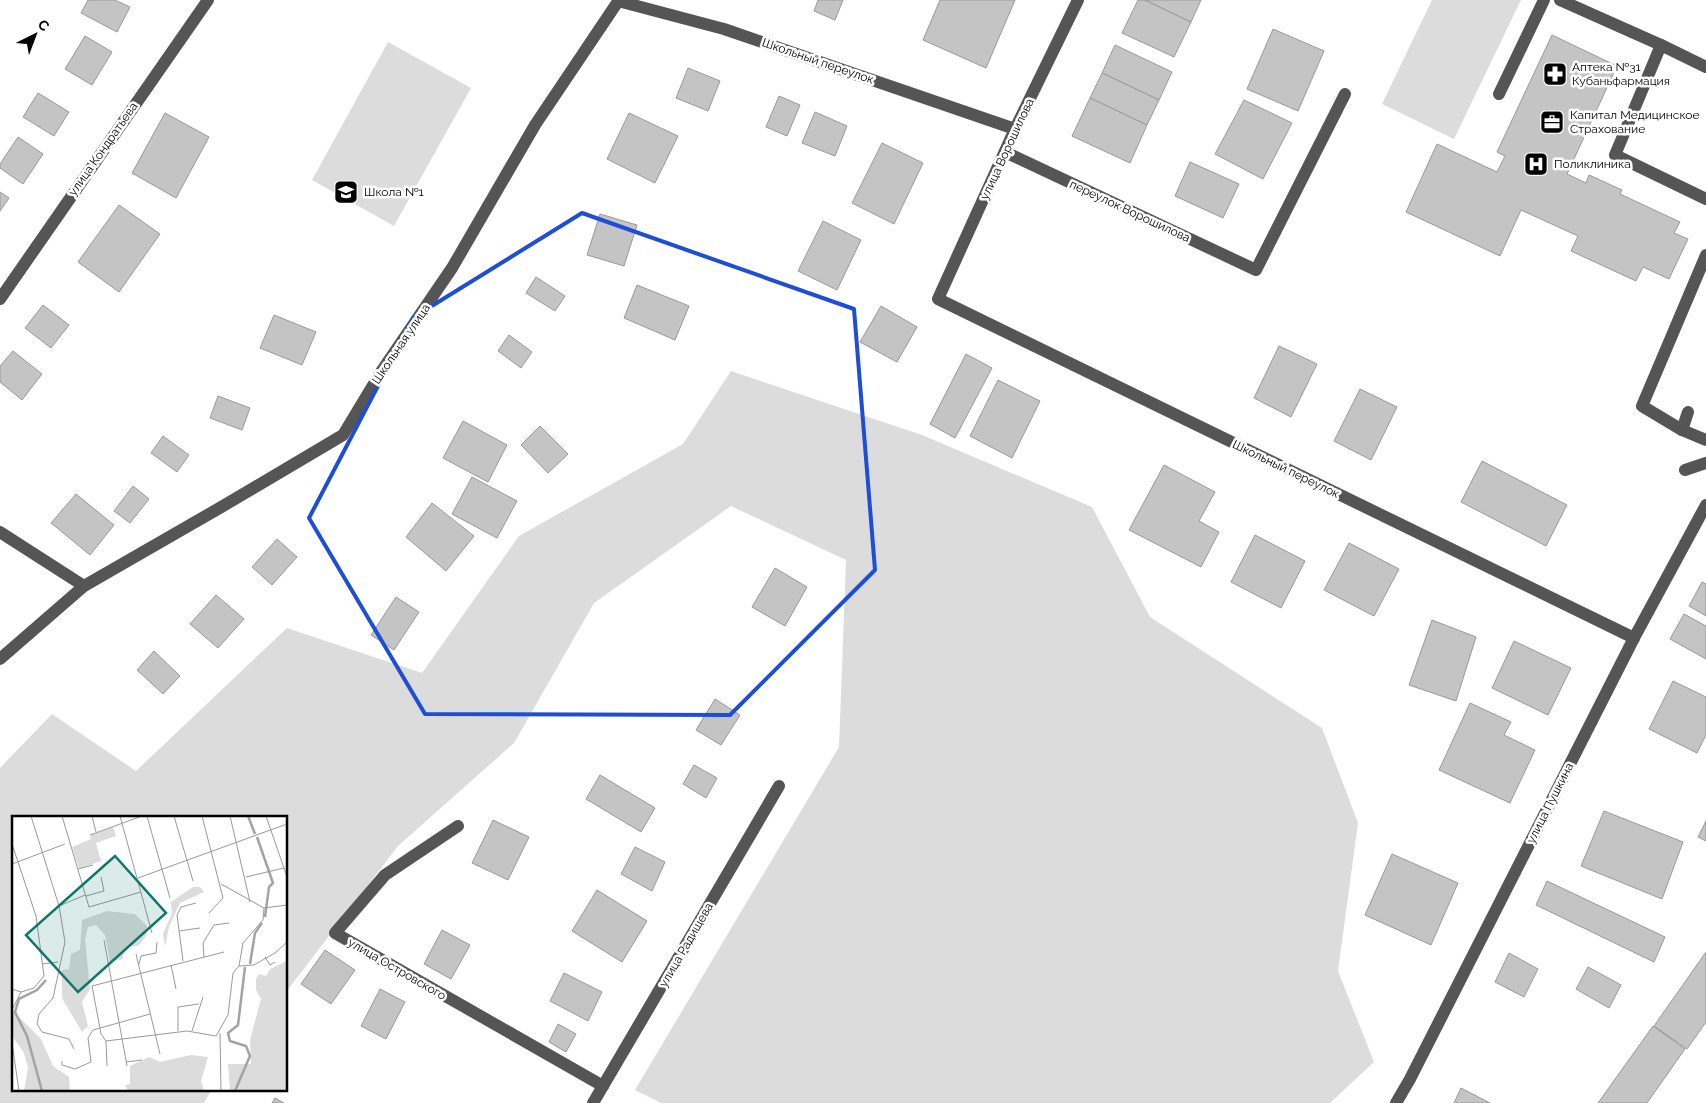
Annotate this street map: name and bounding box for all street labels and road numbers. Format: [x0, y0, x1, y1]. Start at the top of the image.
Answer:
street label: Школьный переулок [760, 35, 876, 87]
street label: улица Ворошилова [977, 96, 1037, 202]
street label: улица Кондратьева [65, 100, 141, 198]
street label: переулок Ворошилова [1068, 177, 1192, 245]
street label: Школьная улица [369, 301, 433, 387]
street label: Школьный переулок [1230, 437, 1342, 501]
street label: улица Пушкина [1524, 760, 1576, 846]
street label: улица Радищева [656, 900, 716, 990]
street label: улица Островского [345, 935, 449, 1003]

